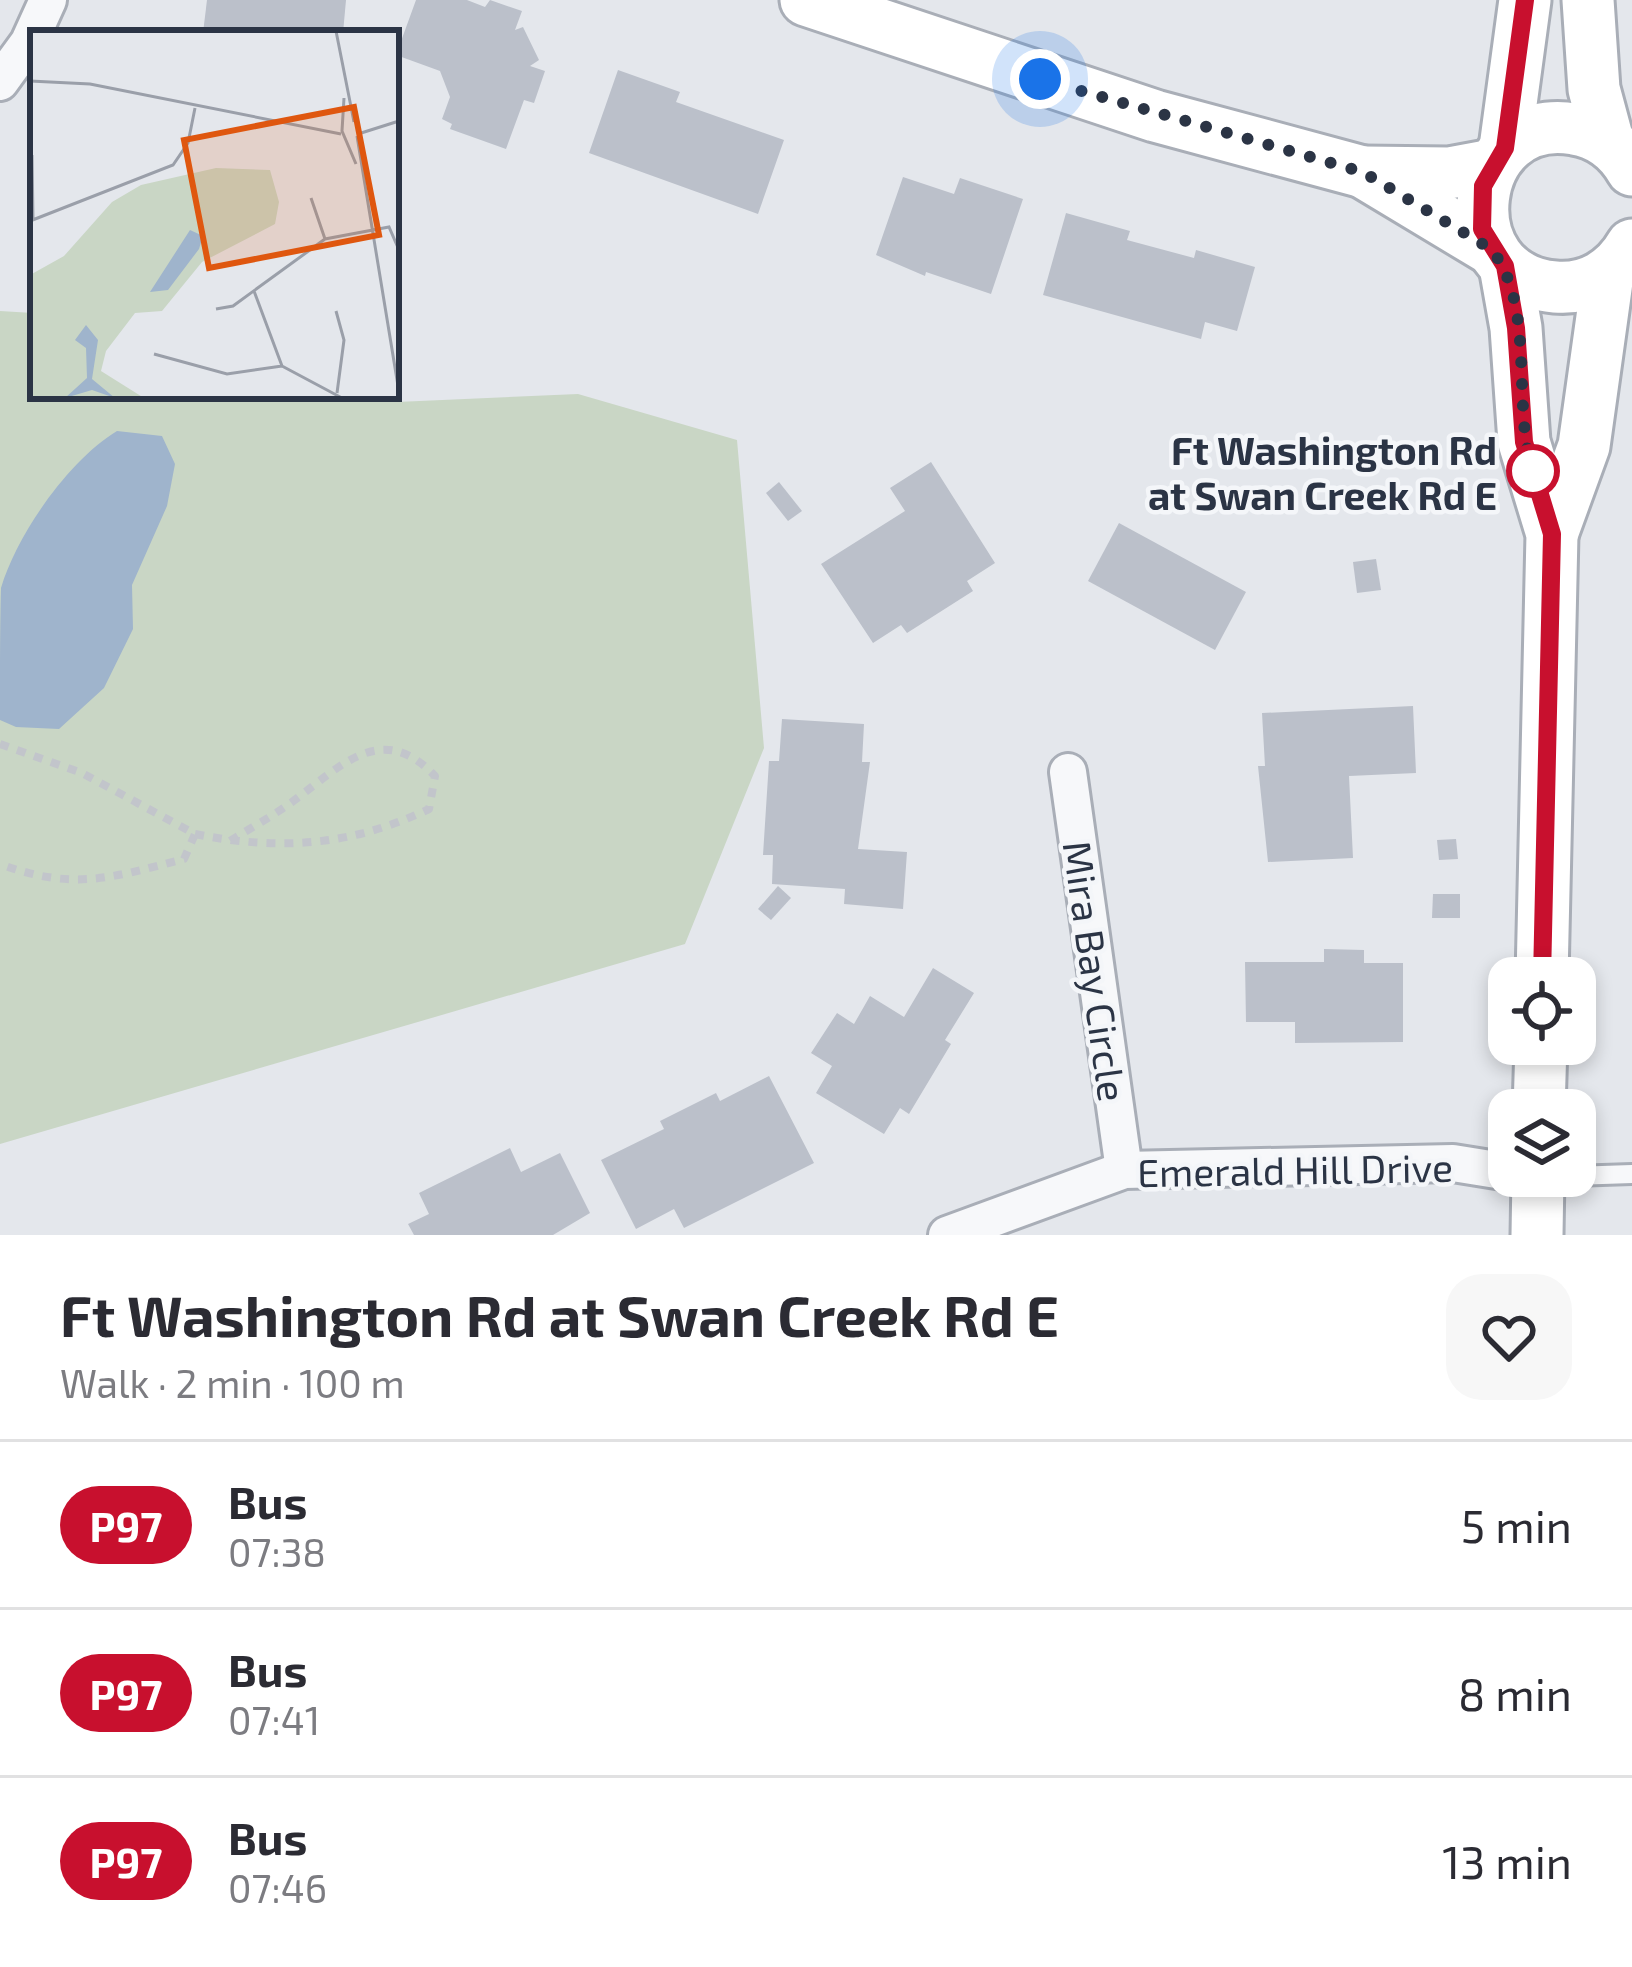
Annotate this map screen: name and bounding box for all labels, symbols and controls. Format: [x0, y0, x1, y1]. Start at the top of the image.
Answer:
inset map [30, 30, 399, 399]
your location [1010, 49, 1070, 109]
place label: Ft Washington Rd at Swan Creek Rd E [1148, 426, 1497, 518]
marker: Ft Washington Rd at Swan Creek Rd E [1508, 446, 1558, 496]
street label: Mira Bay Circle [1054, 838, 1138, 1104]
map controls [1488, 957, 1596, 1197]
button: locate [1488, 957, 1596, 1065]
button: layers [1488, 1089, 1596, 1197]
street label: Emerald Hill Drive [1137, 1143, 1453, 1195]
button: heart [1446, 1274, 1572, 1400]
text: Ft Washington Rd at Swan Creek Rd E [60, 1280, 1059, 1348]
text: Walk · 2 min · 100 m [60, 1359, 405, 1406]
text: Bus [228, 1474, 307, 1528]
text: 5 min [1461, 1498, 1572, 1552]
text: P97 [90, 1500, 162, 1550]
text: 07:38 [228, 1528, 326, 1575]
text: Bus [228, 1642, 307, 1696]
text: 8 min [1458, 1666, 1572, 1720]
text: P97 [90, 1668, 162, 1718]
text: 07:41 [228, 1696, 320, 1743]
text: Bus [228, 1810, 307, 1864]
text: 13 min [1442, 1834, 1572, 1888]
text: P97 [90, 1836, 162, 1886]
text: 07:46 [228, 1864, 327, 1911]

